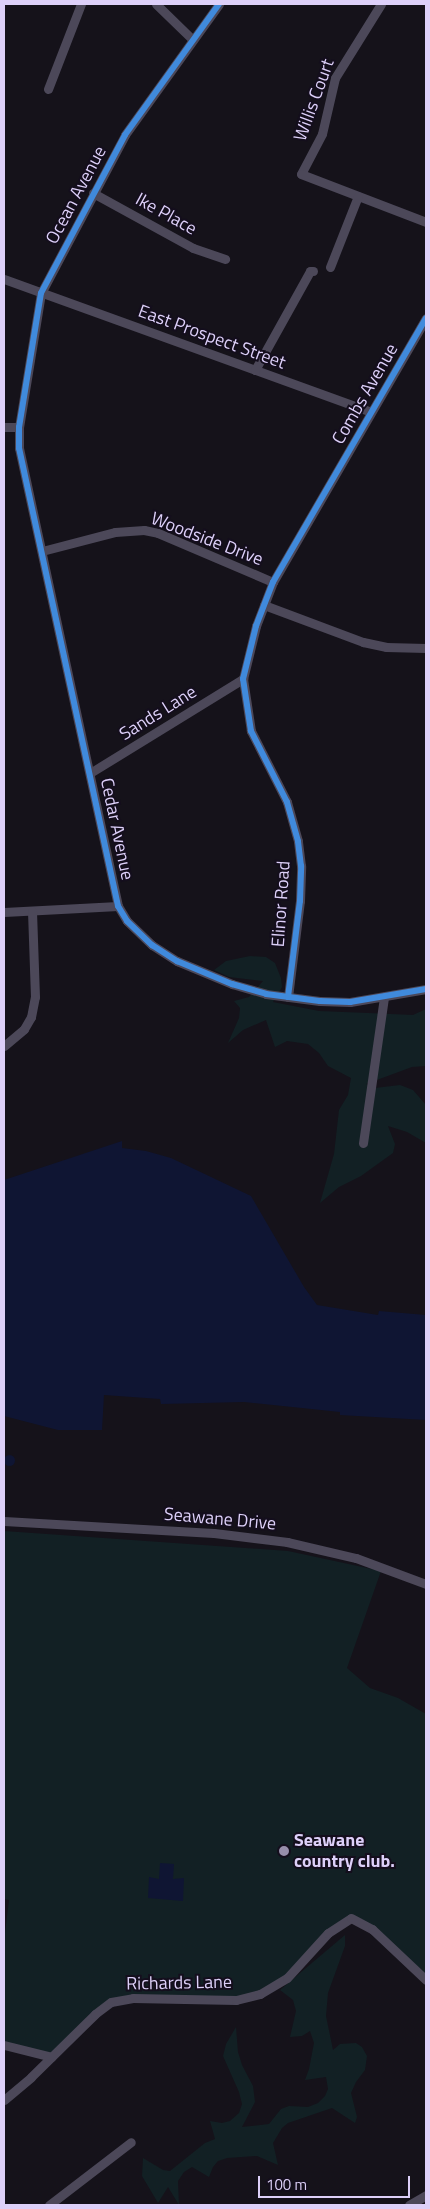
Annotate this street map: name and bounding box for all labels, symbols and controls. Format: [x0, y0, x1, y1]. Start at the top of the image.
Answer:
street label: Willis Court [289, 56, 339, 144]
street label: Ocean Avenue [41, 142, 111, 248]
street label: Ike Place [132, 188, 200, 240]
street label: East Prospect Street [135, 300, 289, 374]
street label: Combs Avenue [328, 340, 402, 448]
street label: Woodside Drive [148, 508, 266, 570]
street label: Sands Lane [116, 681, 200, 745]
street label: Cedar Avenue [96, 776, 138, 882]
street label: Elinor Road [267, 860, 295, 948]
street label: Seawane Drive [163, 1503, 277, 1535]
place label: Seawane country club. [294, 1830, 395, 1872]
marker: Seawane country club. [278, 1845, 290, 1857]
street label: Richards Lane [126, 1971, 232, 1995]
scale bar [260, 2166, 412, 2198]
text: 100 m [266, 2173, 307, 2196]

